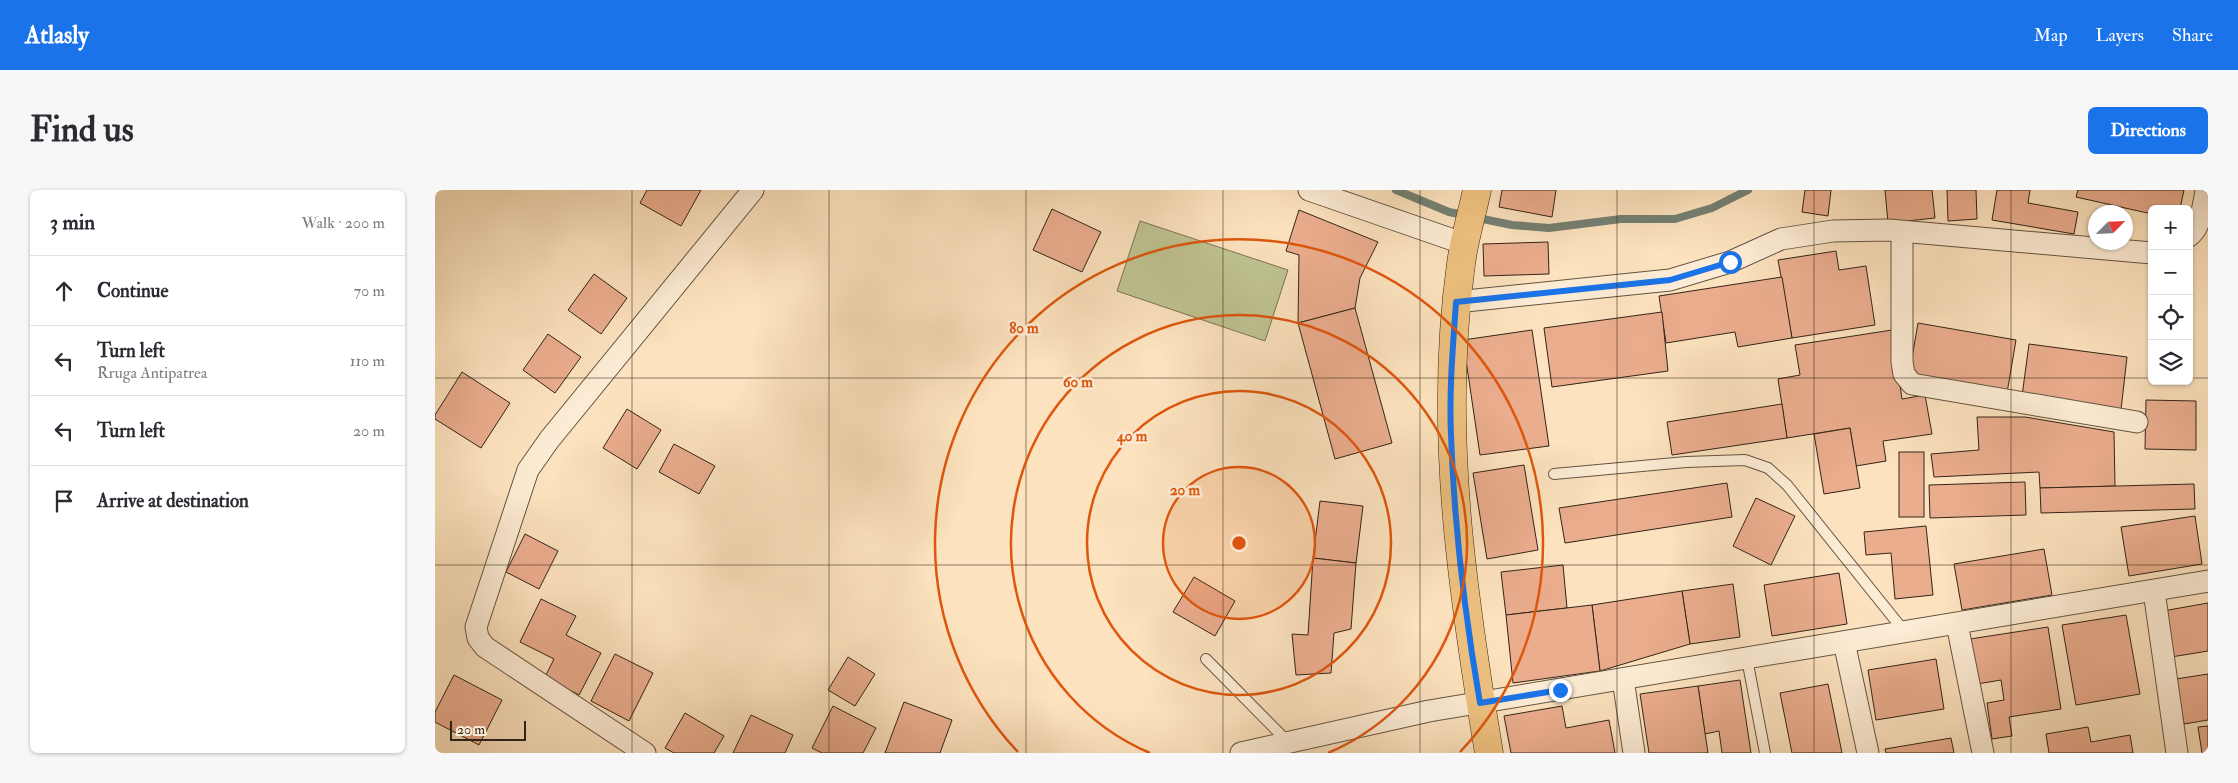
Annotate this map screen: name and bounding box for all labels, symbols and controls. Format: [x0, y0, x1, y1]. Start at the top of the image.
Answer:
text: Atlasly [25, 20, 89, 51]
text: Map [2034, 24, 2068, 47]
text: Layers [2096, 24, 2144, 47]
text: Share [2172, 24, 2213, 47]
button: Directions [2088, 107, 2208, 154]
text: Find us [30, 108, 134, 152]
north arrow [2088, 205, 2133, 250]
map controls [2148, 205, 2193, 385]
button: + [2148, 205, 2193, 250]
text: 3 min [50, 209, 95, 236]
text: Walk · 200 m [302, 213, 385, 233]
button: − [2148, 250, 2193, 295]
route start [1719, 251, 1742, 274]
icon: ahead [50, 277, 78, 305]
text: Continue [97, 279, 168, 303]
text: 70 m [354, 281, 385, 301]
button: locate [2148, 295, 2193, 340]
text: 80 m [1009, 319, 1039, 338]
text: Turn left [97, 339, 165, 363]
button: layers [2148, 340, 2193, 385]
icon: left [50, 347, 78, 375]
text: 110 m [350, 351, 385, 371]
text: Rruga Antipatrea [97, 363, 207, 383]
text: 60 m [1063, 373, 1093, 392]
icon: left [50, 417, 78, 445]
text: Turn left [97, 419, 165, 443]
text: 20 m [353, 421, 385, 441]
text: 40 m [1116, 427, 1148, 446]
text: 20 m [1170, 481, 1200, 500]
icon: arrive [50, 487, 78, 515]
text: Arrive at destination [97, 489, 249, 513]
centre of rings [1230, 534, 1248, 552]
route end [1549, 679, 1572, 702]
scale bar [450, 718, 526, 741]
text: 20 m [457, 721, 485, 738]

